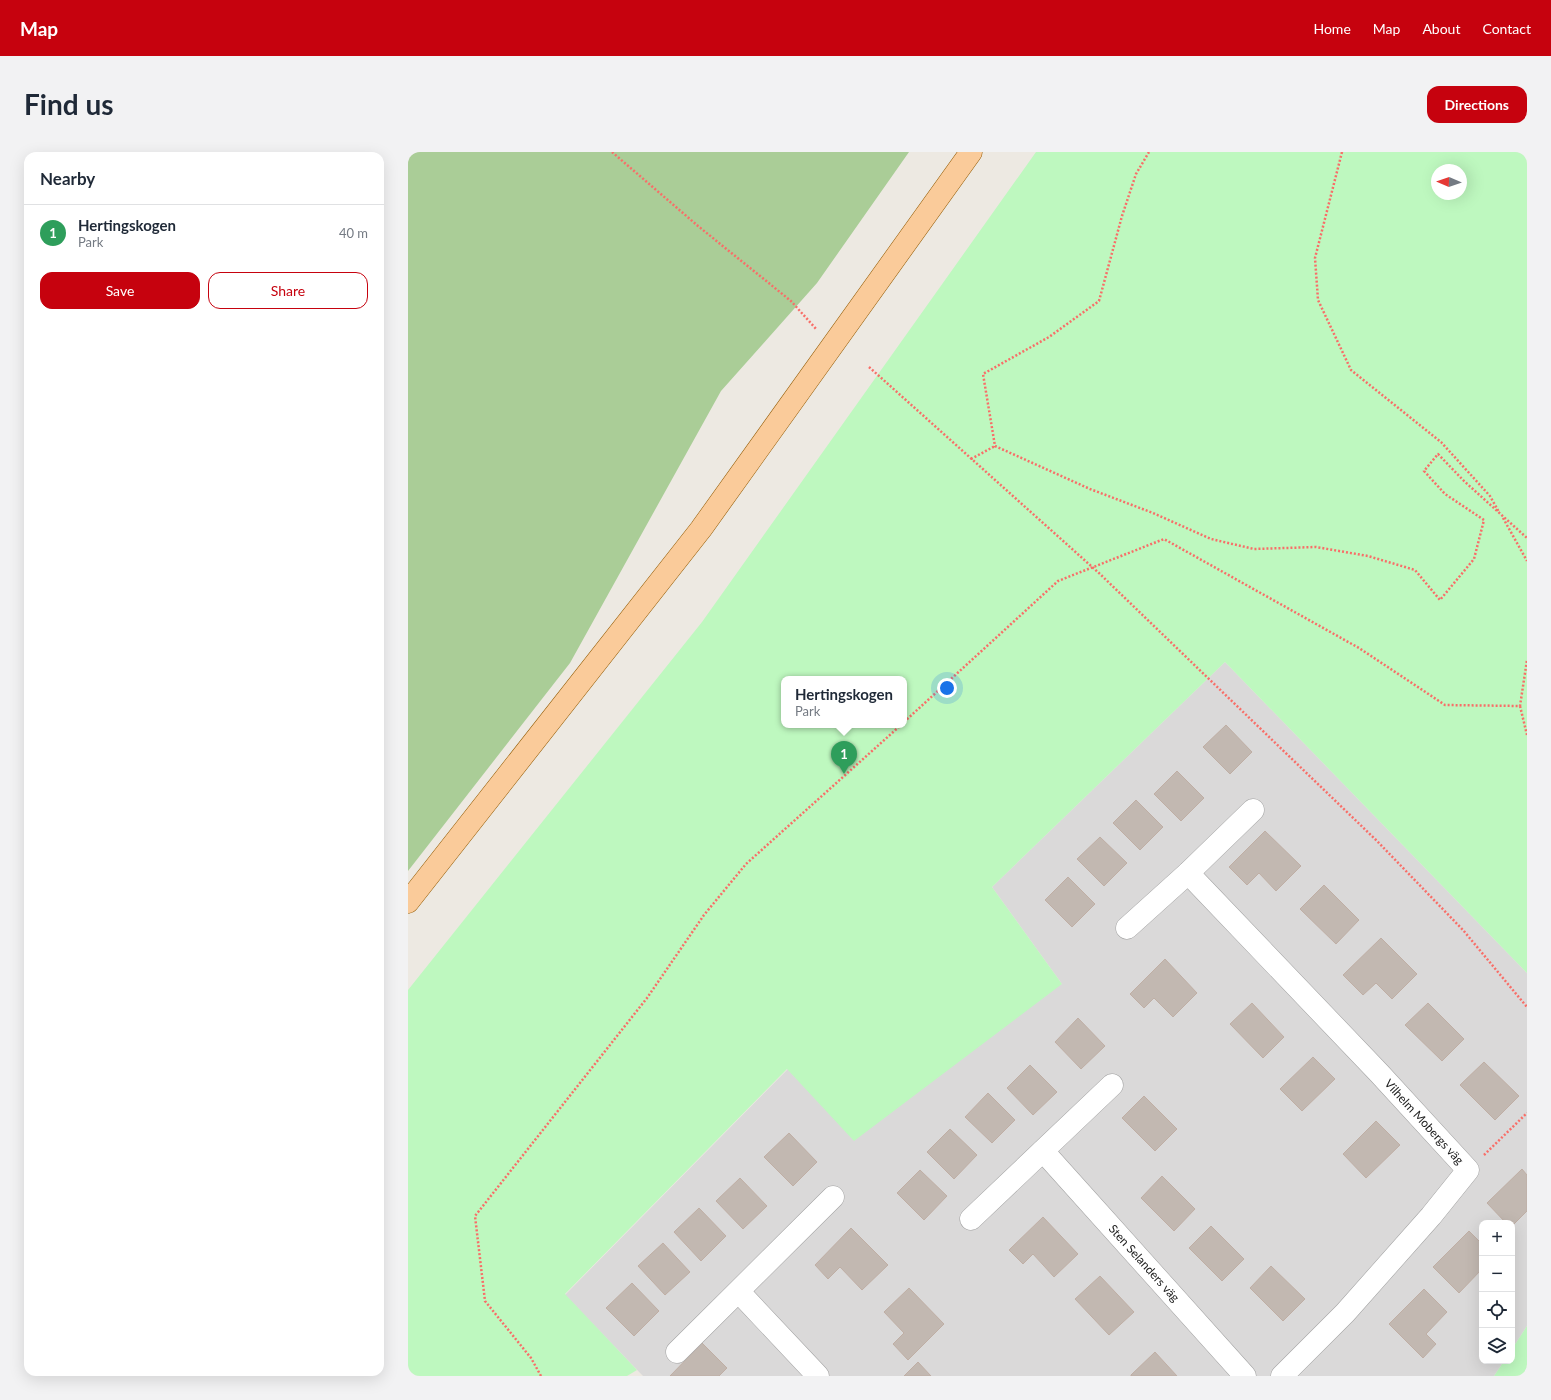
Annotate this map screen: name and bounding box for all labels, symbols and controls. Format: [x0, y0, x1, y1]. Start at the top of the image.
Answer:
text: Map [20, 17, 58, 40]
text: Home [1313, 20, 1351, 37]
text: Map [1373, 20, 1400, 37]
text: About [1422, 20, 1460, 37]
text: Contact [1482, 20, 1531, 37]
button: Directions [1427, 86, 1527, 123]
text: Find us [24, 87, 114, 121]
north arrow [1431, 164, 1467, 200]
text: Nearby [40, 168, 95, 189]
text: Hertingskogen [78, 216, 176, 234]
text: 1 [49, 225, 57, 241]
text: 40 m [339, 225, 368, 241]
text: Park [78, 234, 103, 250]
button: Save [40, 272, 200, 309]
button: Share [208, 272, 368, 309]
popup [781, 676, 907, 728]
your location [937, 678, 957, 698]
text: Hertingskogen [795, 685, 893, 703]
text: Park [795, 703, 820, 719]
pin: 1 [831, 741, 857, 774]
street label: Vilhelm Mobergs väg [1381, 1076, 1467, 1167]
map controls [1479, 1220, 1515, 1364]
button: + [1479, 1220, 1515, 1256]
street label: Sten Selanders väg [1106, 1221, 1183, 1305]
button: − [1479, 1256, 1515, 1292]
button: locate [1479, 1292, 1515, 1328]
button: layers [1479, 1328, 1515, 1364]

